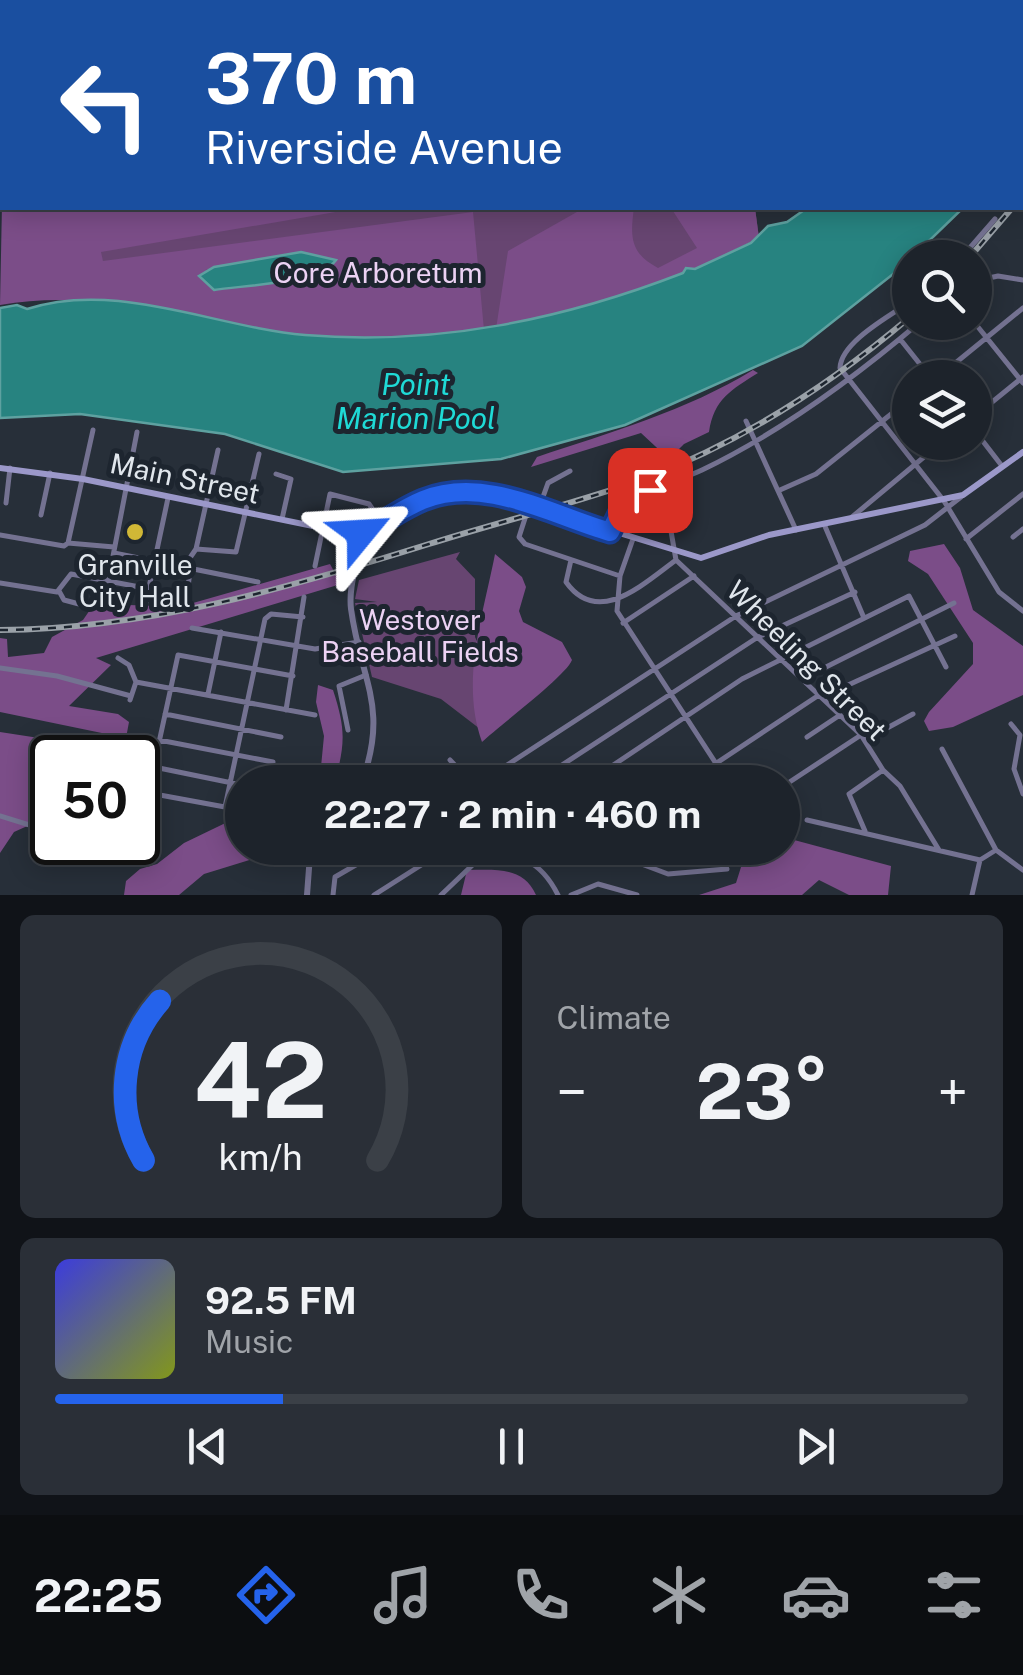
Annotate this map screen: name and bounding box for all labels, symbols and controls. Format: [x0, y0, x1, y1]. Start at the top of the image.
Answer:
text: 370 m [205, 37, 417, 120]
icon: left [40, 40, 170, 170]
text: Riverside Avenue [205, 121, 563, 174]
map controls [892, 240, 992, 460]
button: search [892, 240, 992, 340]
park label: Core Arboretum [274, 256, 482, 289]
button: layers [892, 360, 992, 460]
water label: Point Marion Pool [336, 366, 496, 436]
street label: Main Street [107, 446, 263, 510]
pin [608, 448, 693, 533]
icon: arrive [623, 463, 678, 518]
position arrow [309, 481, 413, 585]
marker: Granville City Hall [124, 521, 146, 543]
place label: Granville City Hall [77, 548, 193, 613]
street label: Wheeling Street [720, 573, 894, 747]
park label: Westover Baseball Fields [321, 603, 519, 668]
speed limit sign: 50 [30, 735, 160, 865]
text: 22:27 · 2 min · 460 m [324, 792, 701, 837]
text: Climate [557, 999, 671, 1036]
text: 42 [194, 1019, 328, 1141]
text: 23° [696, 1048, 829, 1136]
text: − [557, 1060, 587, 1124]
text: + [938, 1060, 968, 1124]
text: km/h [219, 1136, 303, 1178]
text: 92.5 FM [205, 1278, 357, 1323]
text: Music [205, 1323, 293, 1360]
icon: previous [180, 1419, 235, 1474]
icon: pause [484, 1419, 539, 1474]
icon: next [788, 1419, 843, 1474]
icon: directions [231, 1560, 301, 1630]
icon: music [368, 1560, 438, 1630]
icon: phone [506, 1560, 576, 1630]
icon: climate [644, 1560, 714, 1630]
icon: car [781, 1560, 851, 1630]
icon: filters [919, 1560, 989, 1630]
text: 22:25 [34, 1569, 163, 1622]

